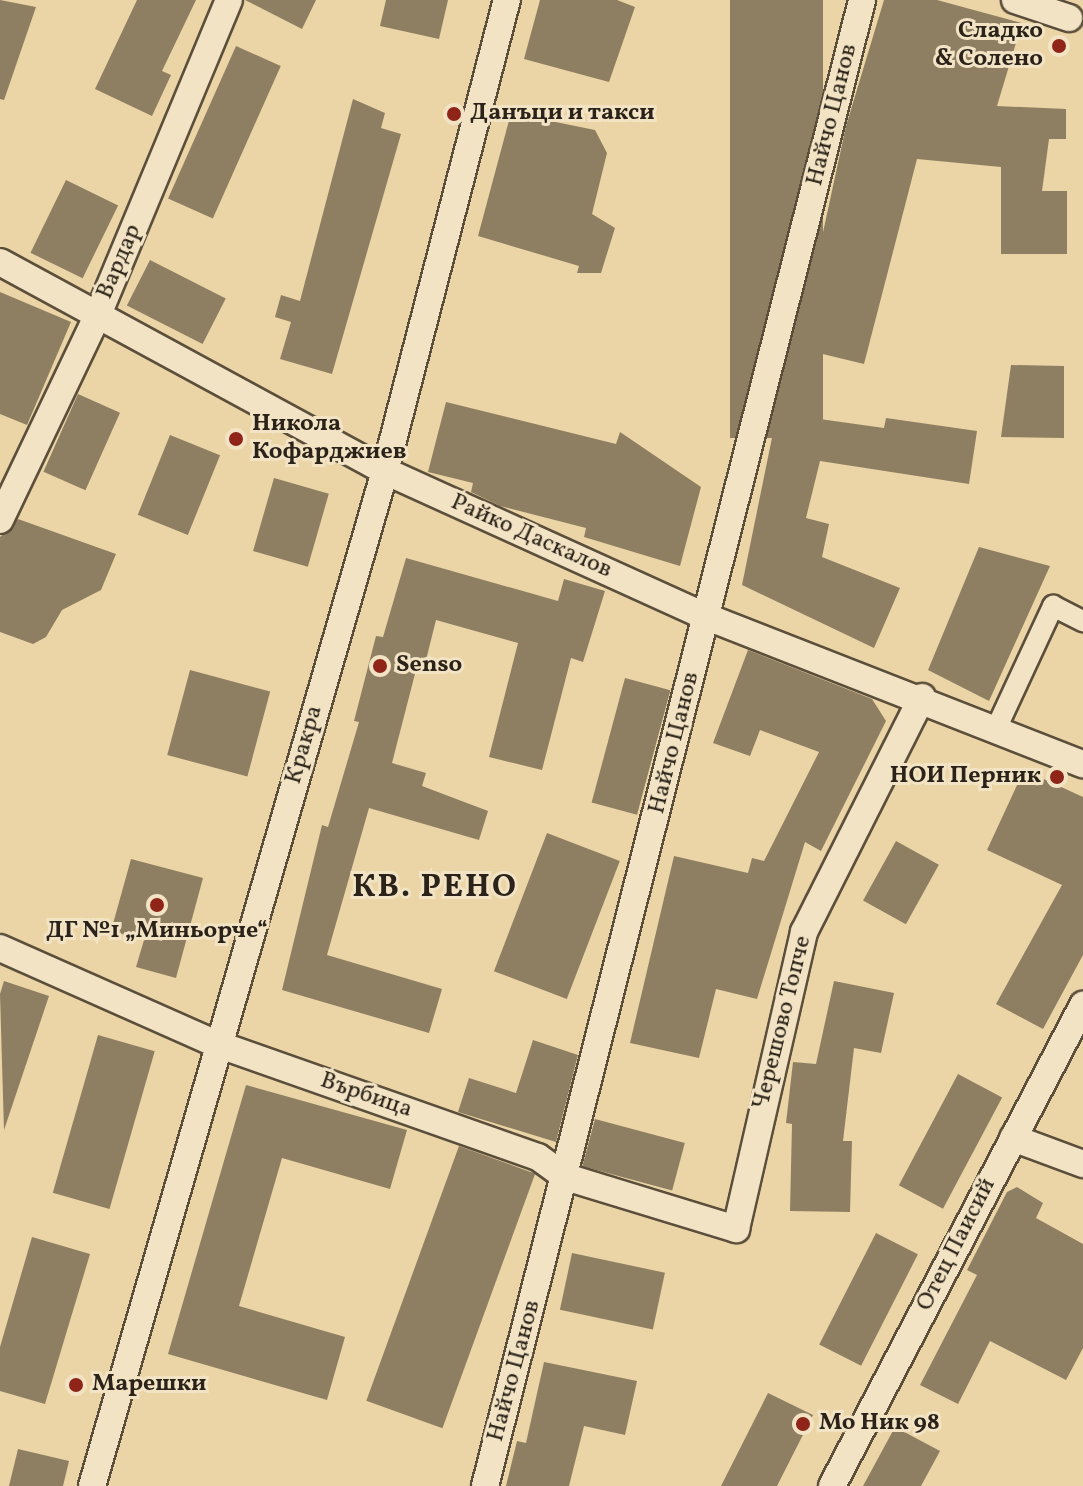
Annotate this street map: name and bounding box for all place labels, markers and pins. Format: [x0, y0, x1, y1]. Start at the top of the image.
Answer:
place label: Сладко & Солено [935, 18, 1043, 74]
marker: Сладко & Солено [1050, 37, 1068, 55]
place label: Данъци и такси [470, 100, 655, 128]
marker: Данъци и такси [445, 105, 463, 123]
place label: Никола Кофарджиев [252, 411, 407, 467]
marker: Никола Кофарджиев [227, 430, 245, 448]
place label: Senso [396, 652, 462, 680]
marker: Senso [371, 657, 389, 675]
place label: НОИ Перник [890, 763, 1041, 791]
marker: НОИ Перник [1048, 768, 1066, 786]
marker: ДГ №1 „Миньорче“ [148, 896, 166, 914]
place label: ДГ №1 „Миньорче“ [46, 918, 268, 946]
place label: Марешки [92, 1371, 206, 1399]
marker: Марешки [67, 1376, 85, 1394]
place label: Мо Ник 98 [819, 1410, 940, 1438]
marker: Мо Ник 98 [794, 1415, 812, 1433]

